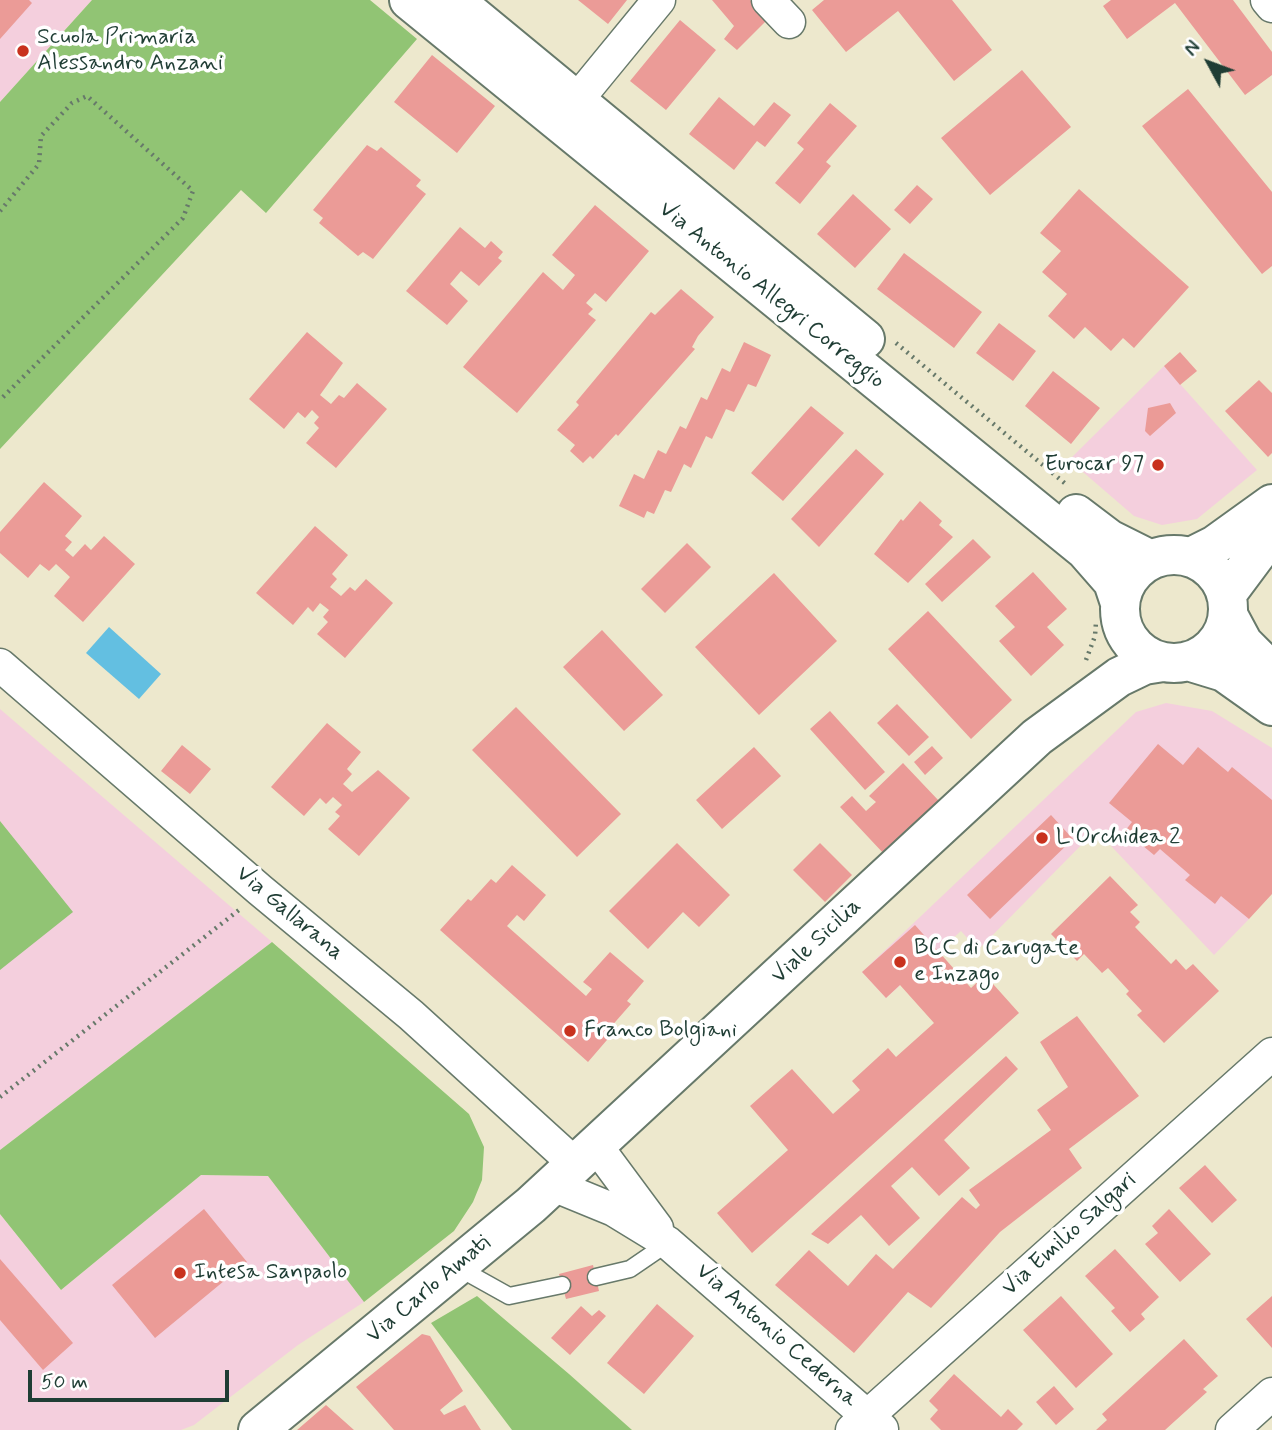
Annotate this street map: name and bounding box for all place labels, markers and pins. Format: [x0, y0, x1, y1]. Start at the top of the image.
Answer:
place label: Scuola Primaria Alessandro Anzani [37, 24, 223, 78]
marker: Scuola Primaria Alessandro Anzani [15, 43, 31, 59]
place label: Eurocar 97 [1044, 451, 1144, 479]
marker: Eurocar 97 [1150, 457, 1166, 473]
place label: L'Orchidea 2 [1056, 824, 1180, 852]
marker: L'Orchidea 2 [1034, 830, 1050, 846]
place label: BCC di Carugate e Inzago [914, 935, 1079, 989]
marker: BCC di Carugate e Inzago [892, 954, 908, 970]
place label: Franco Bolgiani [584, 1017, 737, 1045]
marker: Franco Bolgiani [562, 1023, 578, 1039]
place label: Intesa Sanpaolo [194, 1259, 347, 1287]
marker: Intesa Sanpaolo [172, 1265, 188, 1281]

